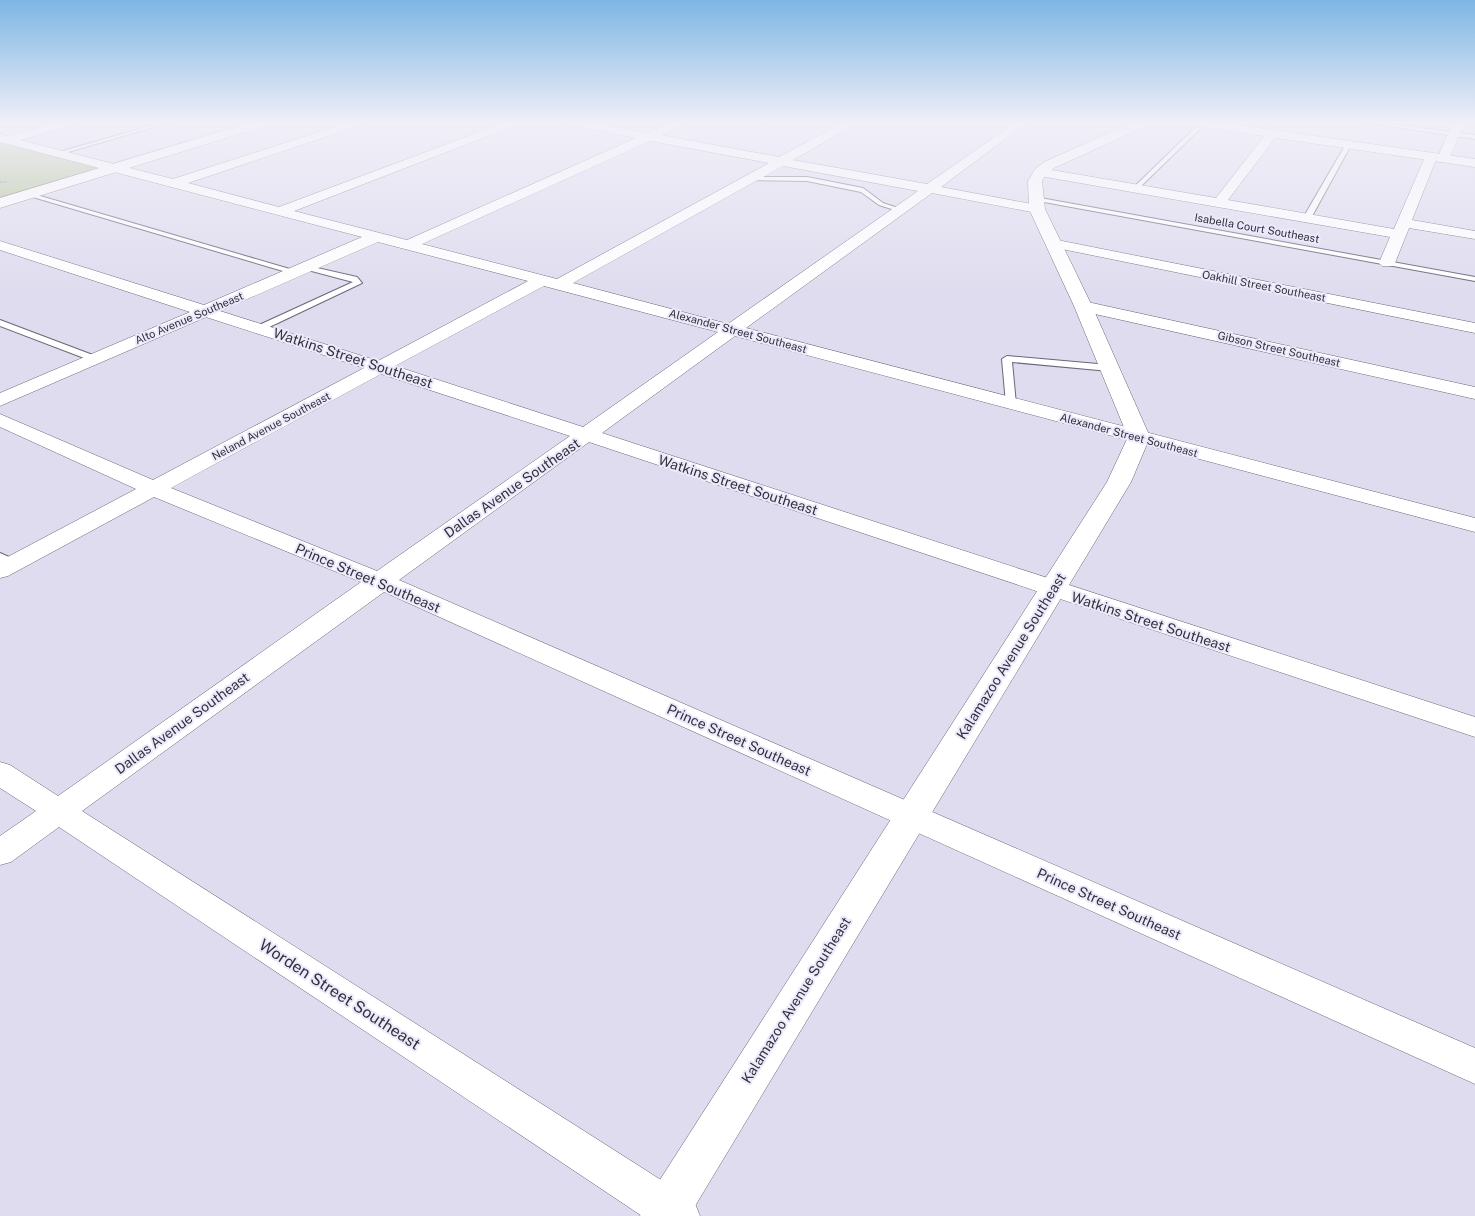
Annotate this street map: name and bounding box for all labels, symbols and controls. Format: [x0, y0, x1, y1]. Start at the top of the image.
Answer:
street label: Isabella Court Southeast [1194, 211, 1320, 245]
street label: Oakhill Street Southeast [1201, 268, 1327, 304]
street label: Alto Avenue Southeast [133, 290, 245, 346]
street label: Alexander Street Southeast [668, 307, 808, 355]
street label: Watkins Street Southeast [271, 325, 435, 391]
street label: Gibson Street Southeast [1217, 329, 1341, 369]
street label: Neland Avenue Southeast [210, 390, 332, 462]
street label: Alexander Street Southeast [1059, 411, 1199, 459]
street label: Dallas Avenue Southeast [441, 435, 583, 541]
street label: Watkins Street Southeast [656, 452, 820, 518]
street label: Prince Street Southeast [293, 540, 443, 616]
street label: Kalamazoo Avenue Southeast [953, 570, 1069, 742]
street label: Watkins Street Southeast [1069, 589, 1233, 655]
street label: Dallas Avenue Southeast [112, 669, 252, 777]
street label: Prince Street Southeast [665, 701, 813, 779]
street label: Prince Street Southeast [1035, 865, 1183, 943]
street label: Kalamazoo Avenue Southeast [738, 914, 854, 1086]
street label: Worden Street Southeast [256, 935, 424, 1054]

